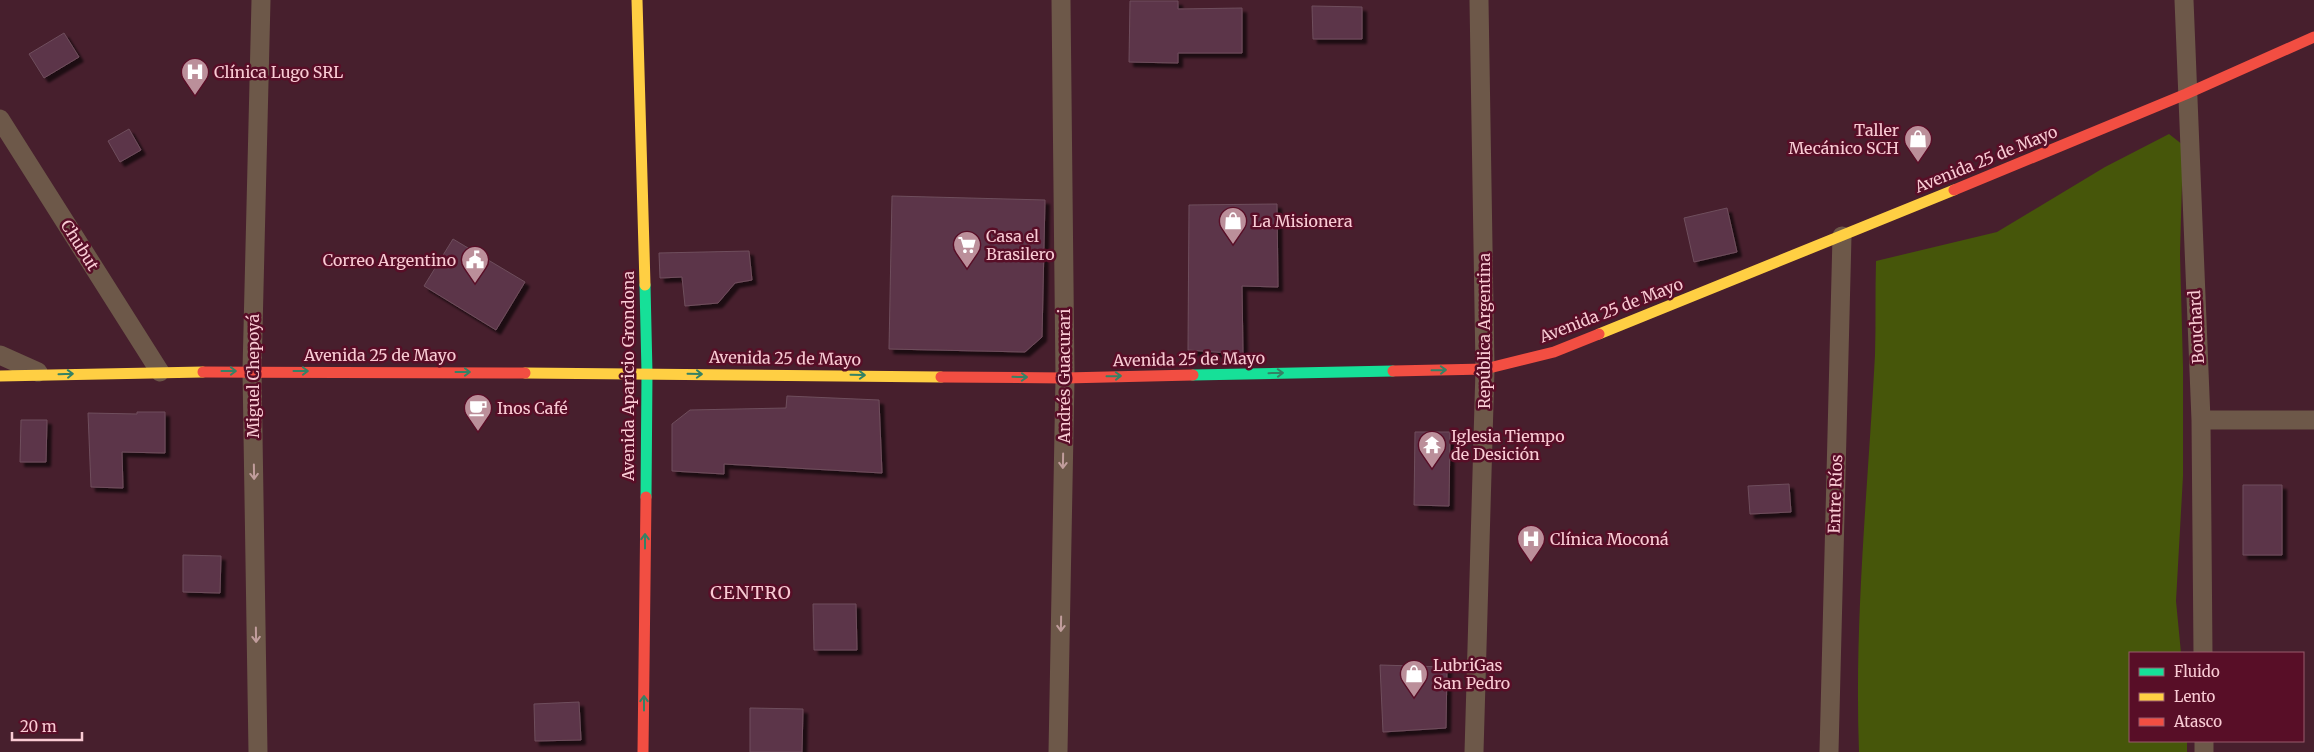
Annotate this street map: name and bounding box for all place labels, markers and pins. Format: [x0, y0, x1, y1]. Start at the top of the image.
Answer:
hospital icon: Clínica Lugo SRL [180, 57, 210, 96]
place label: Clínica Lugo SRL [214, 62, 343, 82]
place label: Taller Mecánico SCH [1788, 120, 1899, 158]
shop icon: Taller Mecánico SCH [1903, 124, 1933, 163]
shop icon: La Misionera [1218, 206, 1248, 245]
place label: La Misionera [1252, 211, 1353, 231]
place label: Casa el Brasilero [986, 226, 1055, 264]
supermarket icon: Casa el Brasilero [952, 230, 982, 269]
public building icon: Correo Argentino [460, 245, 490, 284]
place label: Correo Argentino [323, 250, 456, 270]
cafe icon: Inos Café [463, 393, 493, 432]
place label: Inos Café [497, 398, 568, 418]
place label: Iglesia Tiempo de Desición [1451, 426, 1565, 464]
temple icon: Iglesia Tiempo de Desición [1417, 430, 1447, 469]
hospital icon: Clínica Moconá [1516, 524, 1546, 563]
place label: Clínica Moconá [1550, 529, 1669, 549]
place label: LubriGas San Pedro [1433, 655, 1510, 693]
shop icon: LubriGas San Pedro [1399, 659, 1429, 698]

